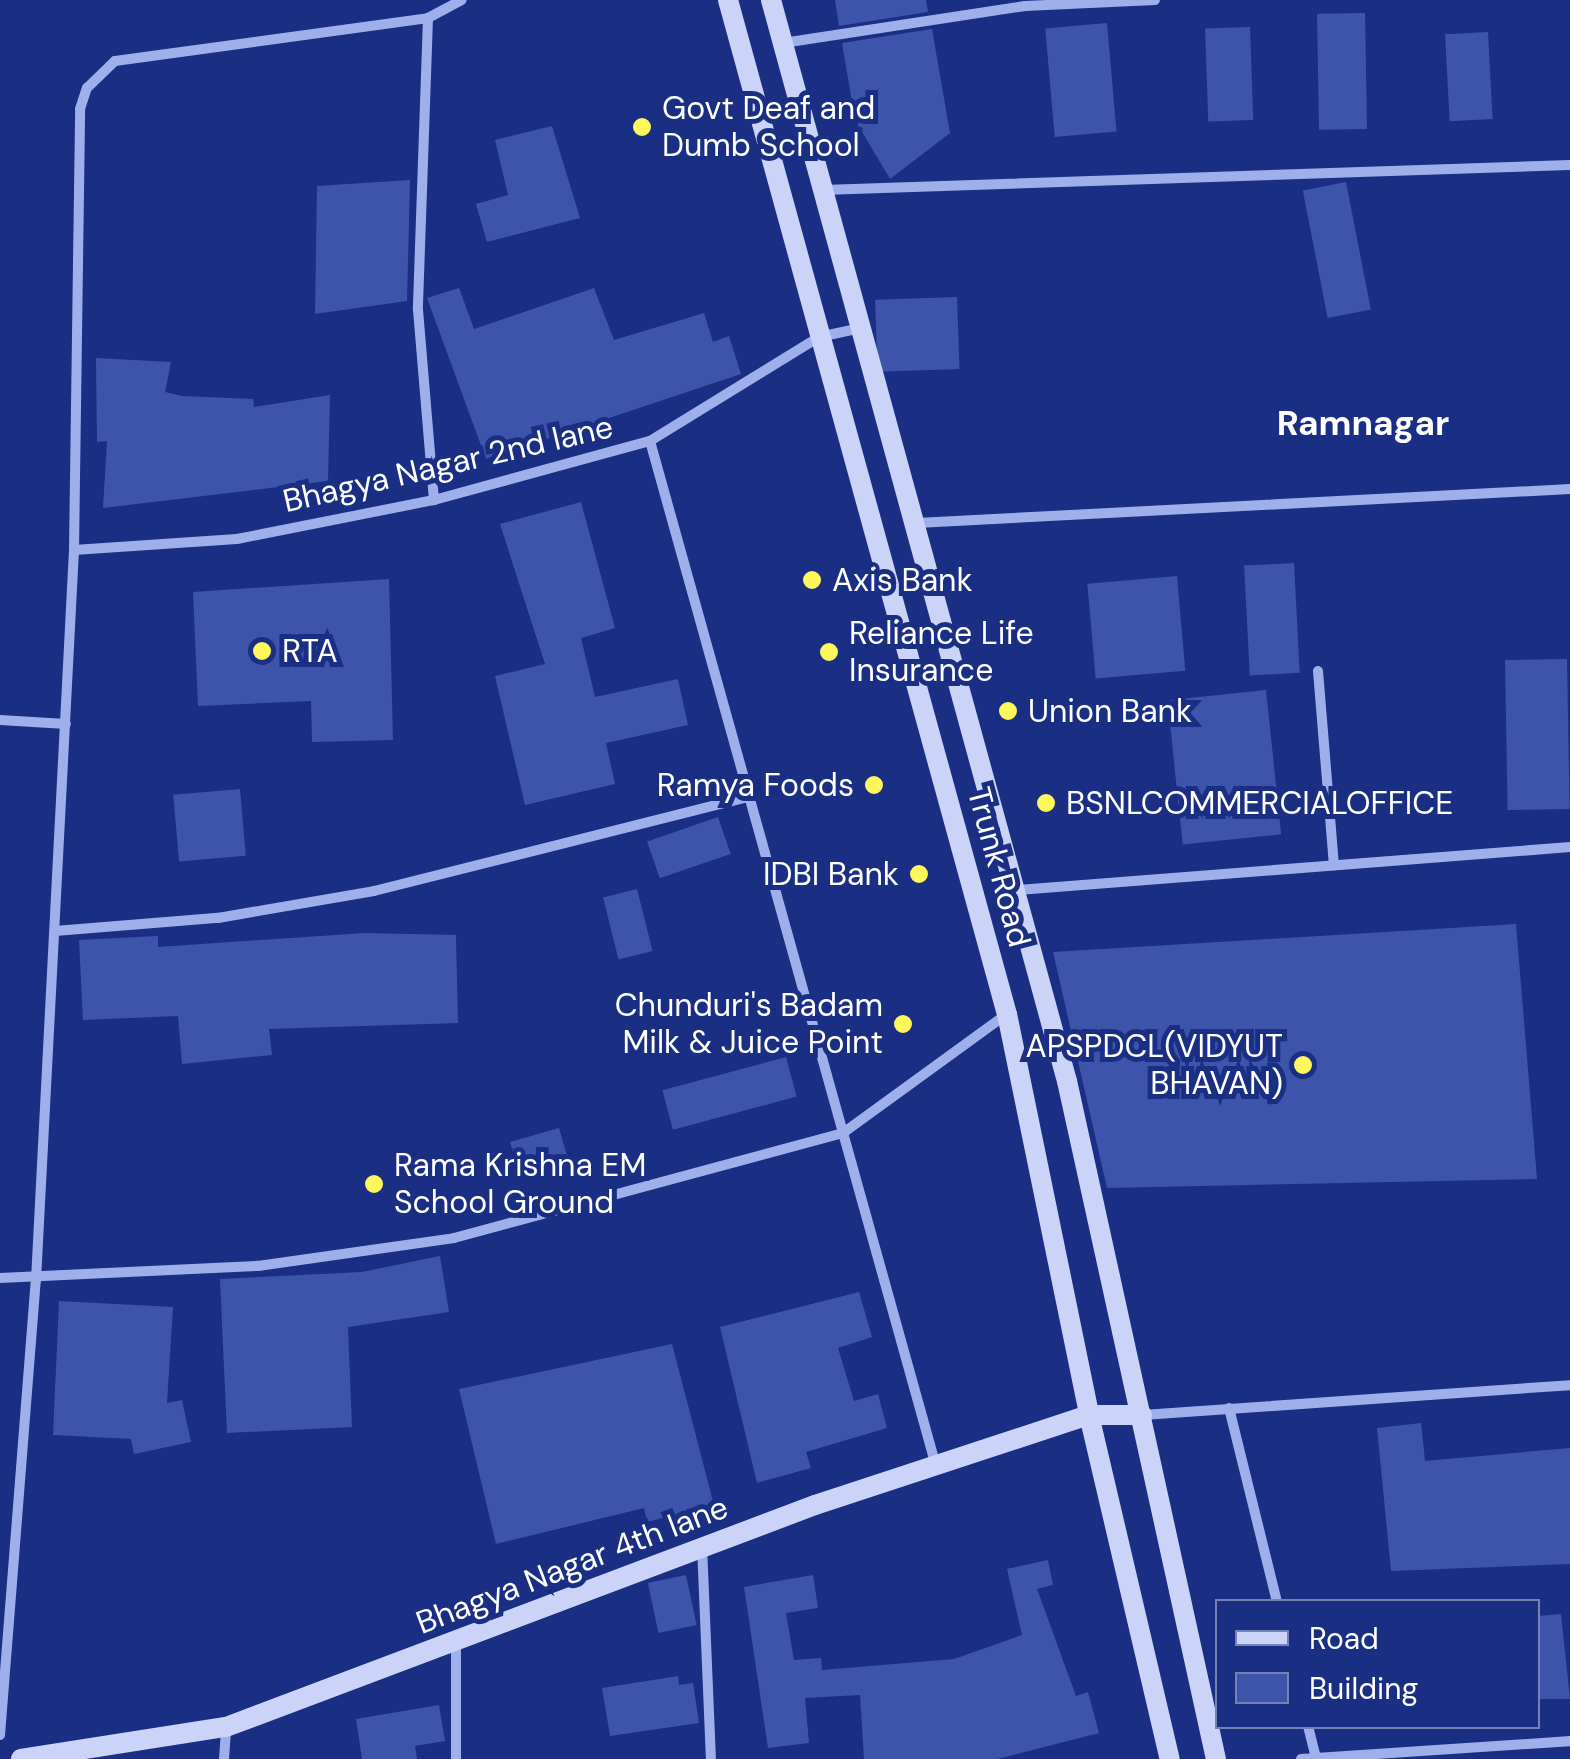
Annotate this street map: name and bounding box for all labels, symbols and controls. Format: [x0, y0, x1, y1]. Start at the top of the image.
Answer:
place label: Govt Deaf and Dumb School [662, 90, 875, 165]
marker: Govt Deaf and Dumb School [631, 116, 653, 138]
district label: Ramnagar [1277, 402, 1449, 444]
street label: Bhagya Nagar 2nd lane [279, 407, 617, 521]
place label: Axis Bank [832, 561, 973, 599]
marker: Axis Bank [801, 569, 823, 591]
place label: Reliance Life Insurance [849, 615, 1034, 690]
place label: RTA [282, 632, 338, 670]
marker: RTA [251, 640, 273, 662]
marker: Reliance Life Insurance [818, 641, 840, 663]
place label: Union Bank [1028, 692, 1192, 730]
marker: Union Bank [997, 700, 1019, 722]
place label: Ramya Foods [657, 766, 854, 804]
marker: Ramya Foods [863, 774, 885, 796]
street label: Trunk Road [959, 783, 1039, 951]
place label: BSNLCOMMERCIALOFFICE [1066, 784, 1453, 822]
marker: BSNLCOMMERCIALOFFICE [1035, 792, 1057, 814]
place label: IDBI Bank [763, 855, 899, 893]
marker: IDBI Bank [908, 863, 930, 885]
place label: Chunduri's Badam Milk & Juice Point [615, 987, 883, 1062]
marker: Chunduri's Badam Milk & Juice Point [892, 1013, 914, 1035]
place label: APSPDCL(VIDYUT BHAVAN) [1025, 1028, 1283, 1103]
marker: APSPDCL(VIDYUT BHAVAN) [1292, 1054, 1314, 1076]
place label: Rama Krishna EM School Ground [394, 1147, 646, 1222]
marker: Rama Krishna EM School Ground [363, 1173, 385, 1195]
street label: Bhagya Nagar 4th lane [411, 1488, 733, 1642]
legend [1215, 1599, 1540, 1729]
text: Road [1309, 1619, 1379, 1658]
text: Building [1309, 1669, 1418, 1708]

